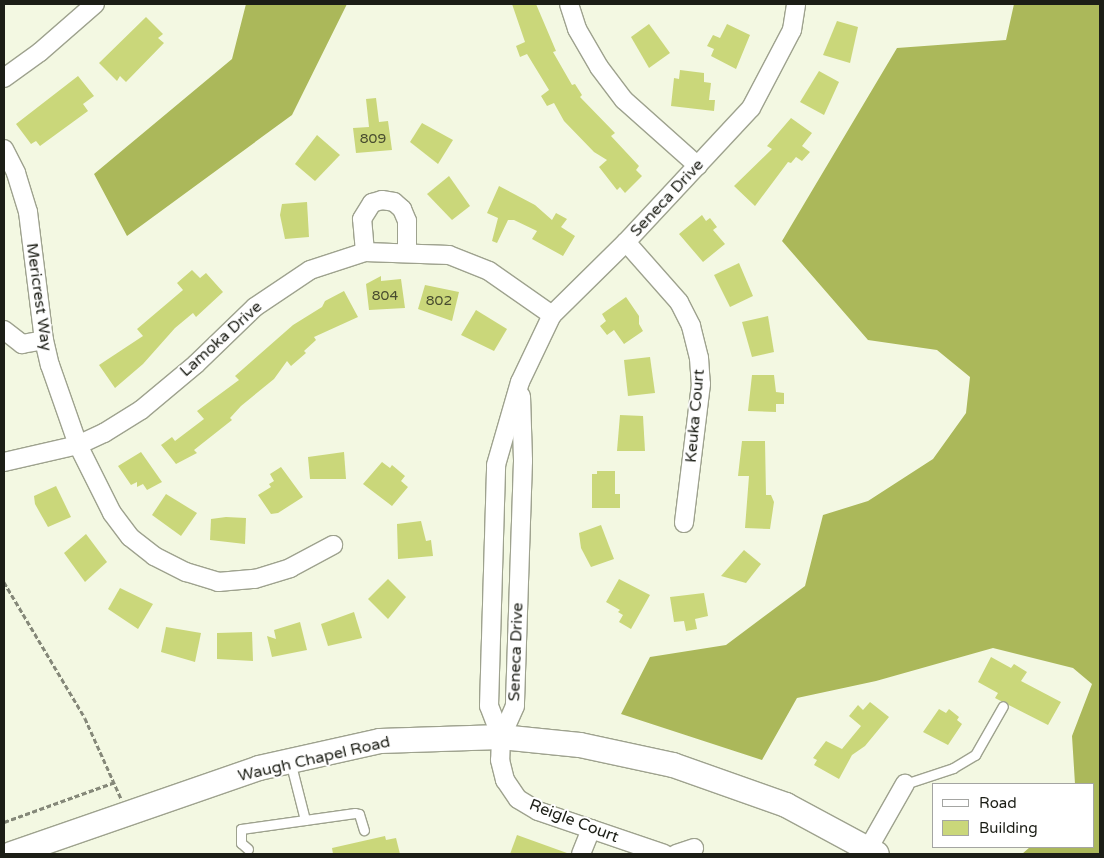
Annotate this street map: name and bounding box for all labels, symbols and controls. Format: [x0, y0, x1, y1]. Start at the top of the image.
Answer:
house number: 809 [360, 131, 386, 147]
street label: Seneca Drive [626, 155, 708, 241]
street label: Mericrest Way [22, 242, 56, 352]
house number: 804 [372, 288, 398, 304]
house number: 802 [426, 293, 452, 309]
street label: Lamoka Drive [176, 297, 266, 381]
street label: Keuka Court [681, 368, 709, 464]
street label: Seneca Drive [505, 602, 527, 702]
street label: Waugh Chapel Road [236, 732, 392, 786]
legend [932, 783, 1094, 848]
text: Road [979, 794, 1017, 812]
street label: Reigle Court [527, 795, 621, 847]
text: Building [979, 819, 1038, 837]

